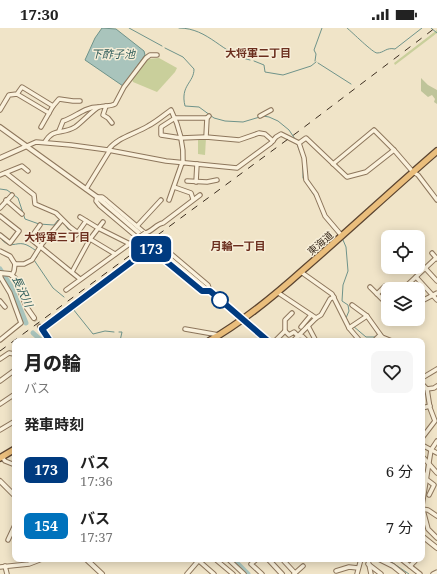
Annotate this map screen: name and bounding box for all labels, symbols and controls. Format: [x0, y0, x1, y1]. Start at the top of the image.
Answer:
text: 17:30 [20, 4, 58, 24]
district label: 大将軍二丁目 [225, 45, 291, 60]
water label: 下酢子池 [91, 46, 136, 61]
street label: 東海道 [304, 228, 336, 258]
district label: 大将軍三丁目 [24, 229, 90, 244]
map controls [381, 230, 425, 326]
button: locate [381, 230, 425, 274]
line badge: 173 [128, 236, 174, 262]
district label: 月輪一丁目 [211, 238, 266, 253]
text: 173 [139, 239, 163, 258]
water label: 長沢川 [9, 273, 37, 310]
button: layers [381, 282, 425, 326]
unlabelled marker [211, 291, 229, 309]
text: 月の輪 [24, 350, 81, 376]
button: heart [371, 351, 413, 393]
text: バス [24, 379, 50, 397]
text: 発車時刻 [24, 414, 84, 434]
text: バス [80, 452, 110, 472]
text: 173 [34, 460, 58, 479]
text: 6 分 [386, 461, 413, 481]
text: 17:36 [80, 472, 113, 490]
text: バス [80, 508, 110, 528]
text: 154 [34, 516, 58, 535]
text: 7 分 [386, 517, 413, 537]
text: 17:37 [80, 528, 113, 546]

